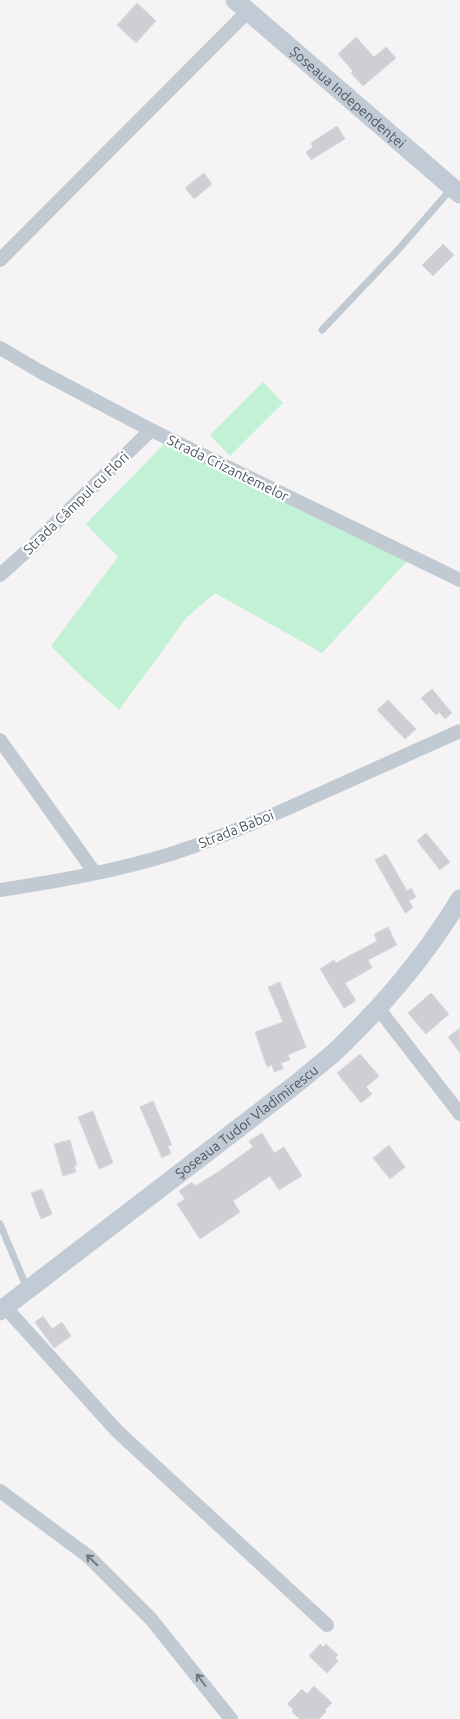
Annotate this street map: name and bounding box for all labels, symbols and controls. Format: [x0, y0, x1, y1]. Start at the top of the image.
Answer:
street label: Șoseaua Independenței [287, 43, 409, 151]
street label: Strada Crizantemelor [165, 432, 292, 505]
street label: Strada Câmpul cu Flori [20, 448, 132, 558]
street label: Strada Baboi [196, 807, 276, 851]
street label: Șoseaua Tudor Vladimirescu [172, 1062, 321, 1182]
one-way arrow [86, 1554, 98, 1566]
one-way arrow [196, 1674, 207, 1687]

